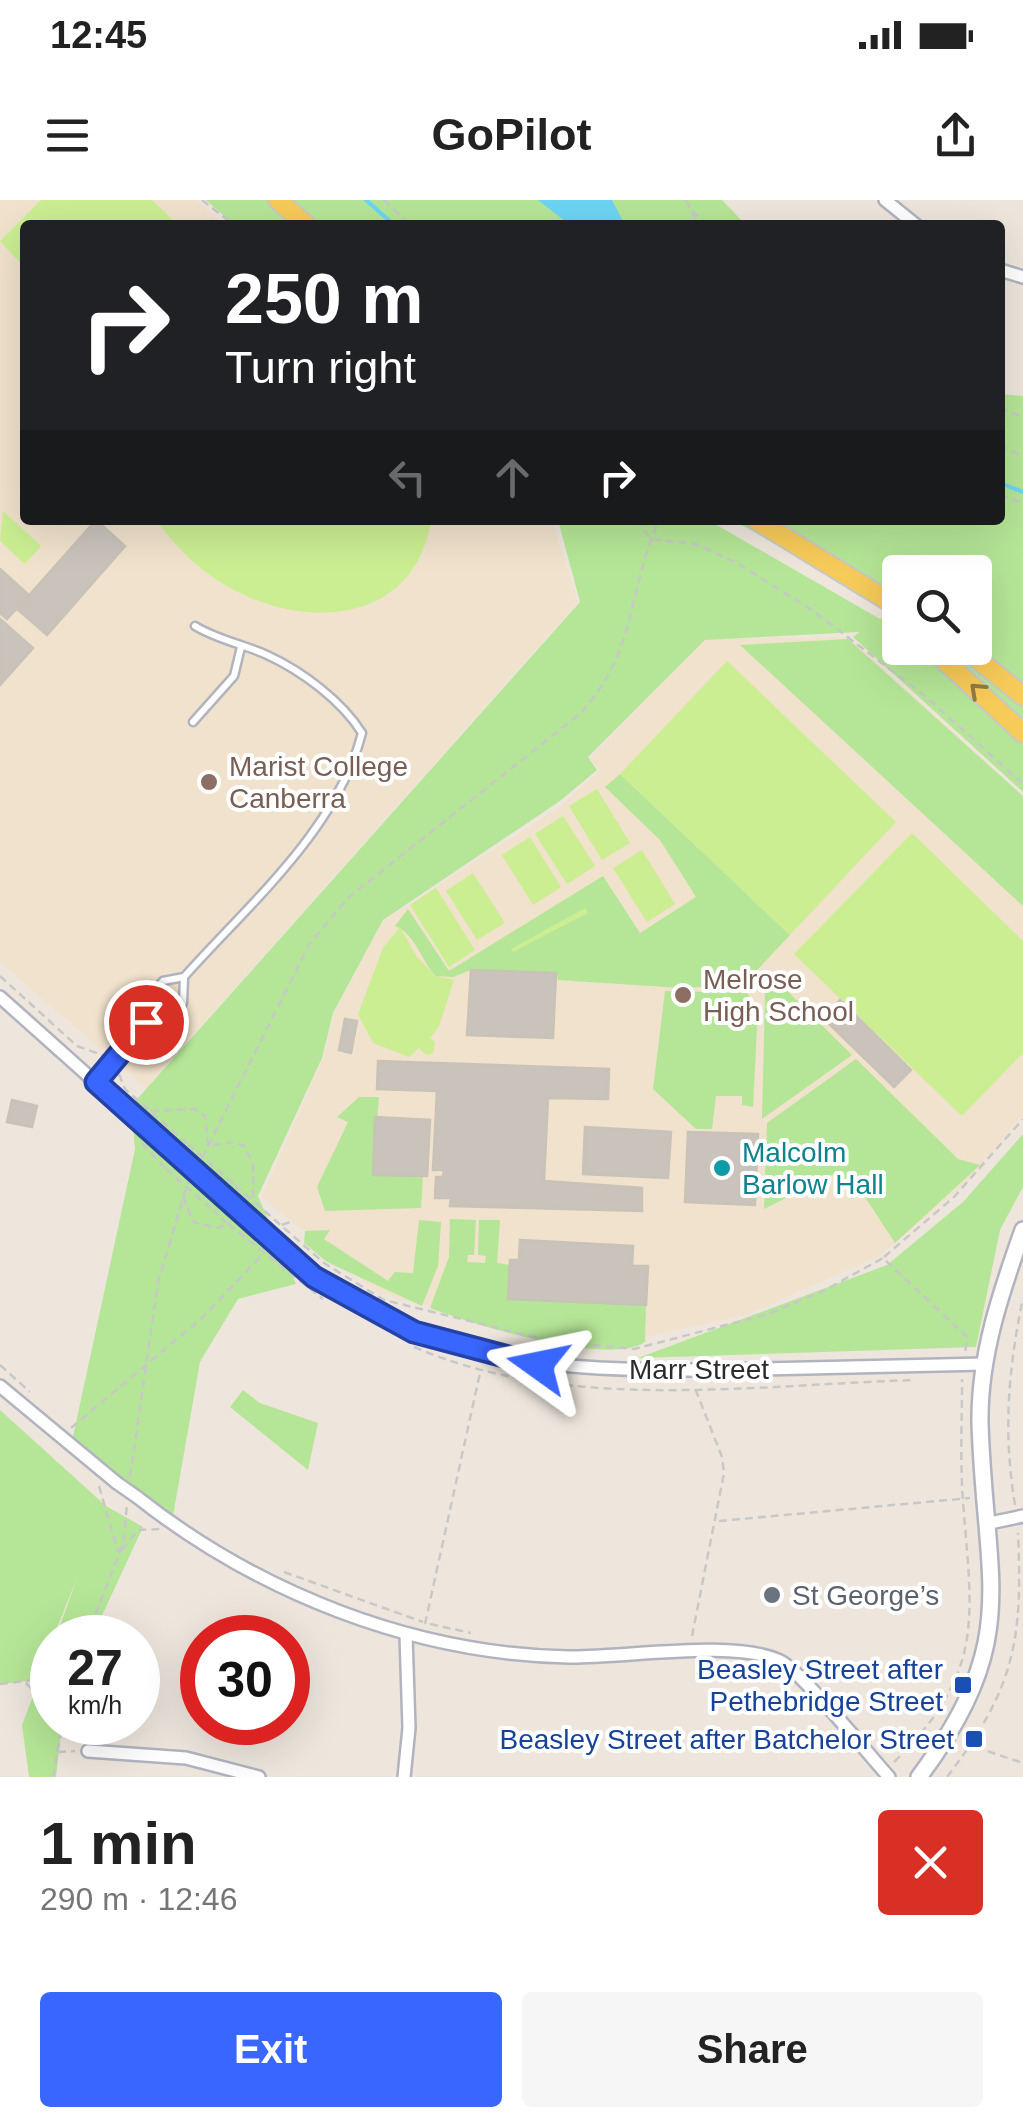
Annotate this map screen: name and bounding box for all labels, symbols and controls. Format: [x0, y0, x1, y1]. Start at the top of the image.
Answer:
text: 12:45 [50, 14, 147, 56]
icon: menu [40, 108, 95, 163]
icon: share [928, 108, 983, 163]
text: GoPilot [432, 109, 591, 160]
icon: right [60, 260, 190, 390]
text: 250 m [225, 260, 423, 338]
text: Turn right [225, 342, 416, 393]
icon: left [380, 450, 435, 505]
icon: ahead [485, 450, 540, 505]
icon: right [590, 450, 645, 505]
map controls [882, 555, 992, 665]
button: search [882, 555, 992, 665]
one-way arrow [970, 684, 989, 702]
place label: Marist College Canberra [229, 751, 408, 814]
marker: Marist College Canberra [198, 771, 220, 793]
place label: Melrose High School [703, 964, 854, 1027]
pin [104, 980, 189, 1065]
marker: Melrose High School [672, 984, 694, 1006]
icon: arrive [119, 995, 174, 1050]
place label: Malcolm Barlow Hall [742, 1137, 884, 1200]
marker: Malcolm Barlow Hall [711, 1157, 733, 1179]
position arrow [486, 1313, 590, 1417]
street label: Marr Street [629, 1354, 769, 1385]
place label: St George’s [792, 1580, 939, 1611]
marker: St George’s [761, 1584, 783, 1606]
speed limit sign: 30 [180, 1615, 310, 1745]
text: 27 [67, 1640, 123, 1696]
place label: Beasley Street after Pethebridge Street [697, 1654, 943, 1717]
marker: Beasley Street after Pethebridge Street [952, 1674, 974, 1696]
text: km/h [68, 1691, 122, 1719]
place label: Beasley Street after Batchelor Street [500, 1724, 954, 1755]
marker: Beasley Street after Batchelor Street [963, 1728, 985, 1750]
text: 1 min [40, 1810, 197, 1877]
button: close [878, 1810, 983, 1915]
text: 290 m · 12:46 [40, 1881, 237, 1917]
button: Exit [40, 1992, 502, 2107]
button: Share [522, 1992, 983, 2107]

